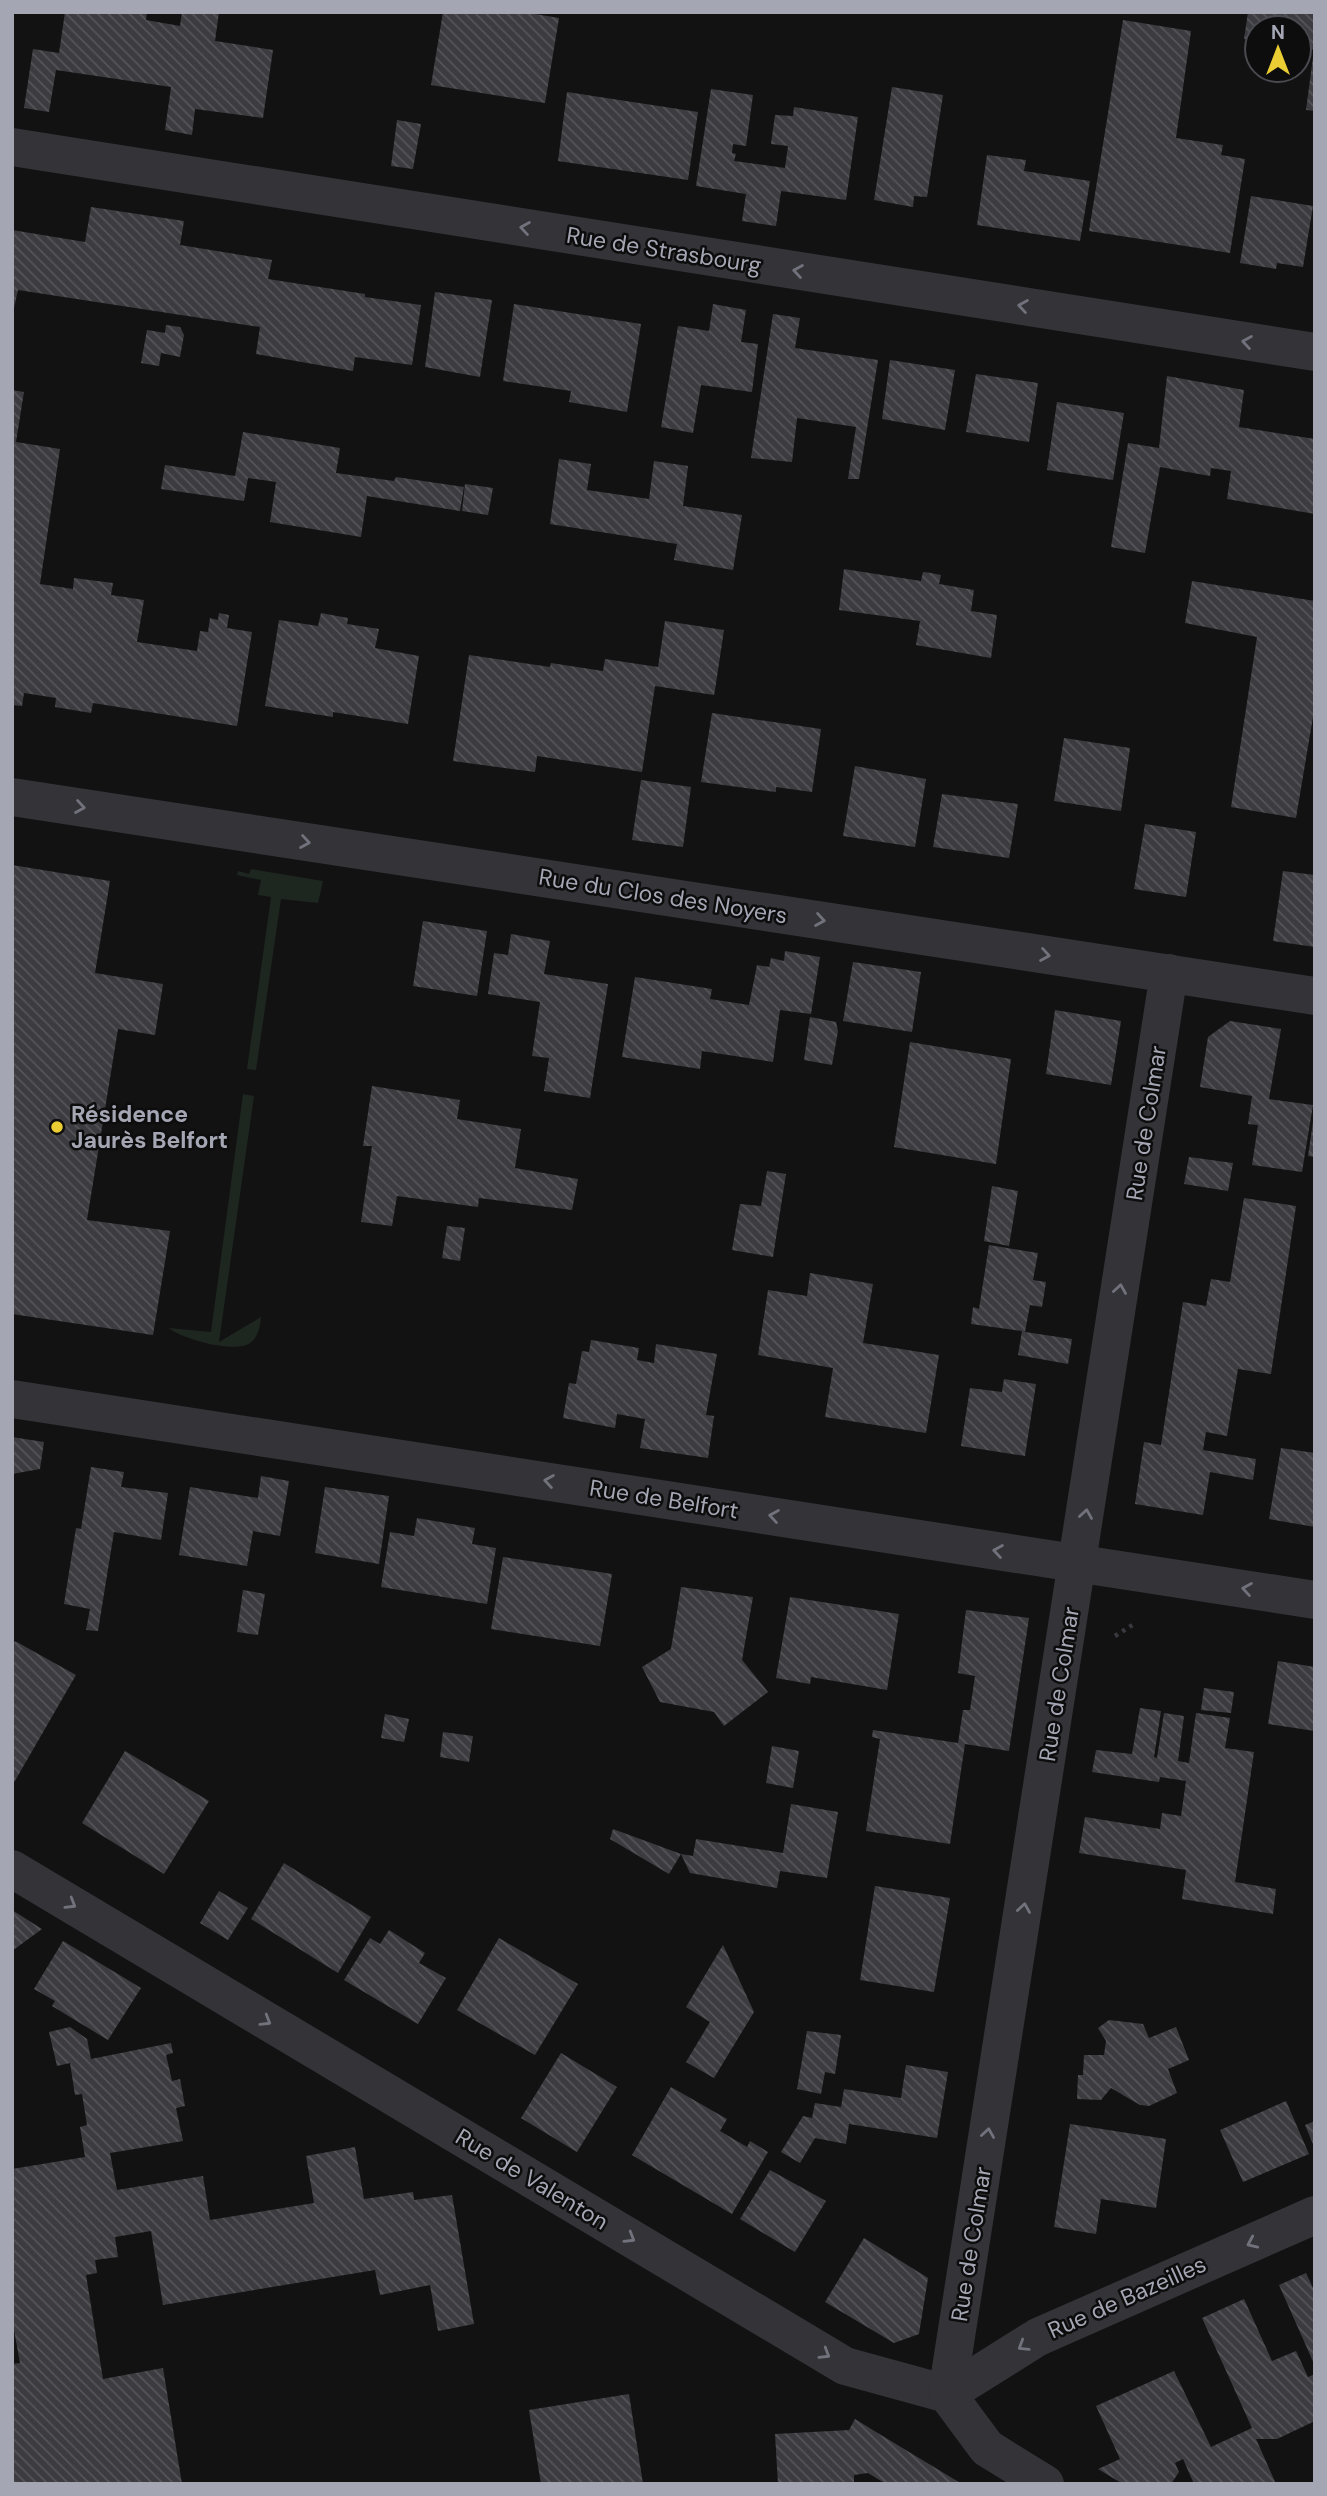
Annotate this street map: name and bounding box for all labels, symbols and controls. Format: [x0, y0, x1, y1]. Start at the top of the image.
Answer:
north arrow [1243, 14, 1313, 84]
text: N [1271, 20, 1285, 45]
street label: Rue de Strasbourg [564, 220, 764, 280]
one-way arrow [519, 221, 531, 236]
one-way arrow [792, 264, 804, 279]
one-way arrow [1017, 299, 1029, 314]
one-way arrow [1241, 335, 1253, 350]
one-way arrow [74, 799, 86, 814]
one-way arrow [299, 834, 310, 849]
street label: Rue du Clos des Noyers [537, 862, 789, 930]
one-way arrow [814, 912, 826, 927]
one-way arrow [1039, 947, 1051, 962]
street label: Rue de Colmar [1119, 1043, 1173, 1203]
place label: Résidence Jaurès Belfort [71, 1099, 228, 1155]
marker: Résidence Jaurès Belfort [49, 1119, 65, 1135]
one-way arrow [1113, 1283, 1128, 1295]
street label: Rue de Belfort [587, 1472, 741, 1526]
one-way arrow [543, 1474, 555, 1489]
one-way arrow [1078, 1508, 1093, 1520]
one-way arrow [768, 1509, 779, 1524]
one-way arrow [992, 1543, 1004, 1558]
one-way arrow [1241, 1582, 1253, 1597]
street label: Rue de Colmar [1032, 1604, 1086, 1764]
one-way arrow [63, 1896, 76, 1909]
one-way arrow [1016, 1902, 1031, 1914]
one-way arrow [259, 2012, 272, 2025]
street label: Rue de Valenton [450, 2122, 614, 2236]
one-way arrow [980, 2127, 995, 2139]
street label: Rue de Colmar [944, 2164, 998, 2324]
one-way arrow [622, 2229, 635, 2242]
one-way arrow [1247, 2235, 1259, 2249]
street label: Rue de Bazeilles [1043, 2249, 1211, 2345]
one-way arrow [1017, 2338, 1030, 2351]
one-way arrow [818, 2346, 831, 2359]

